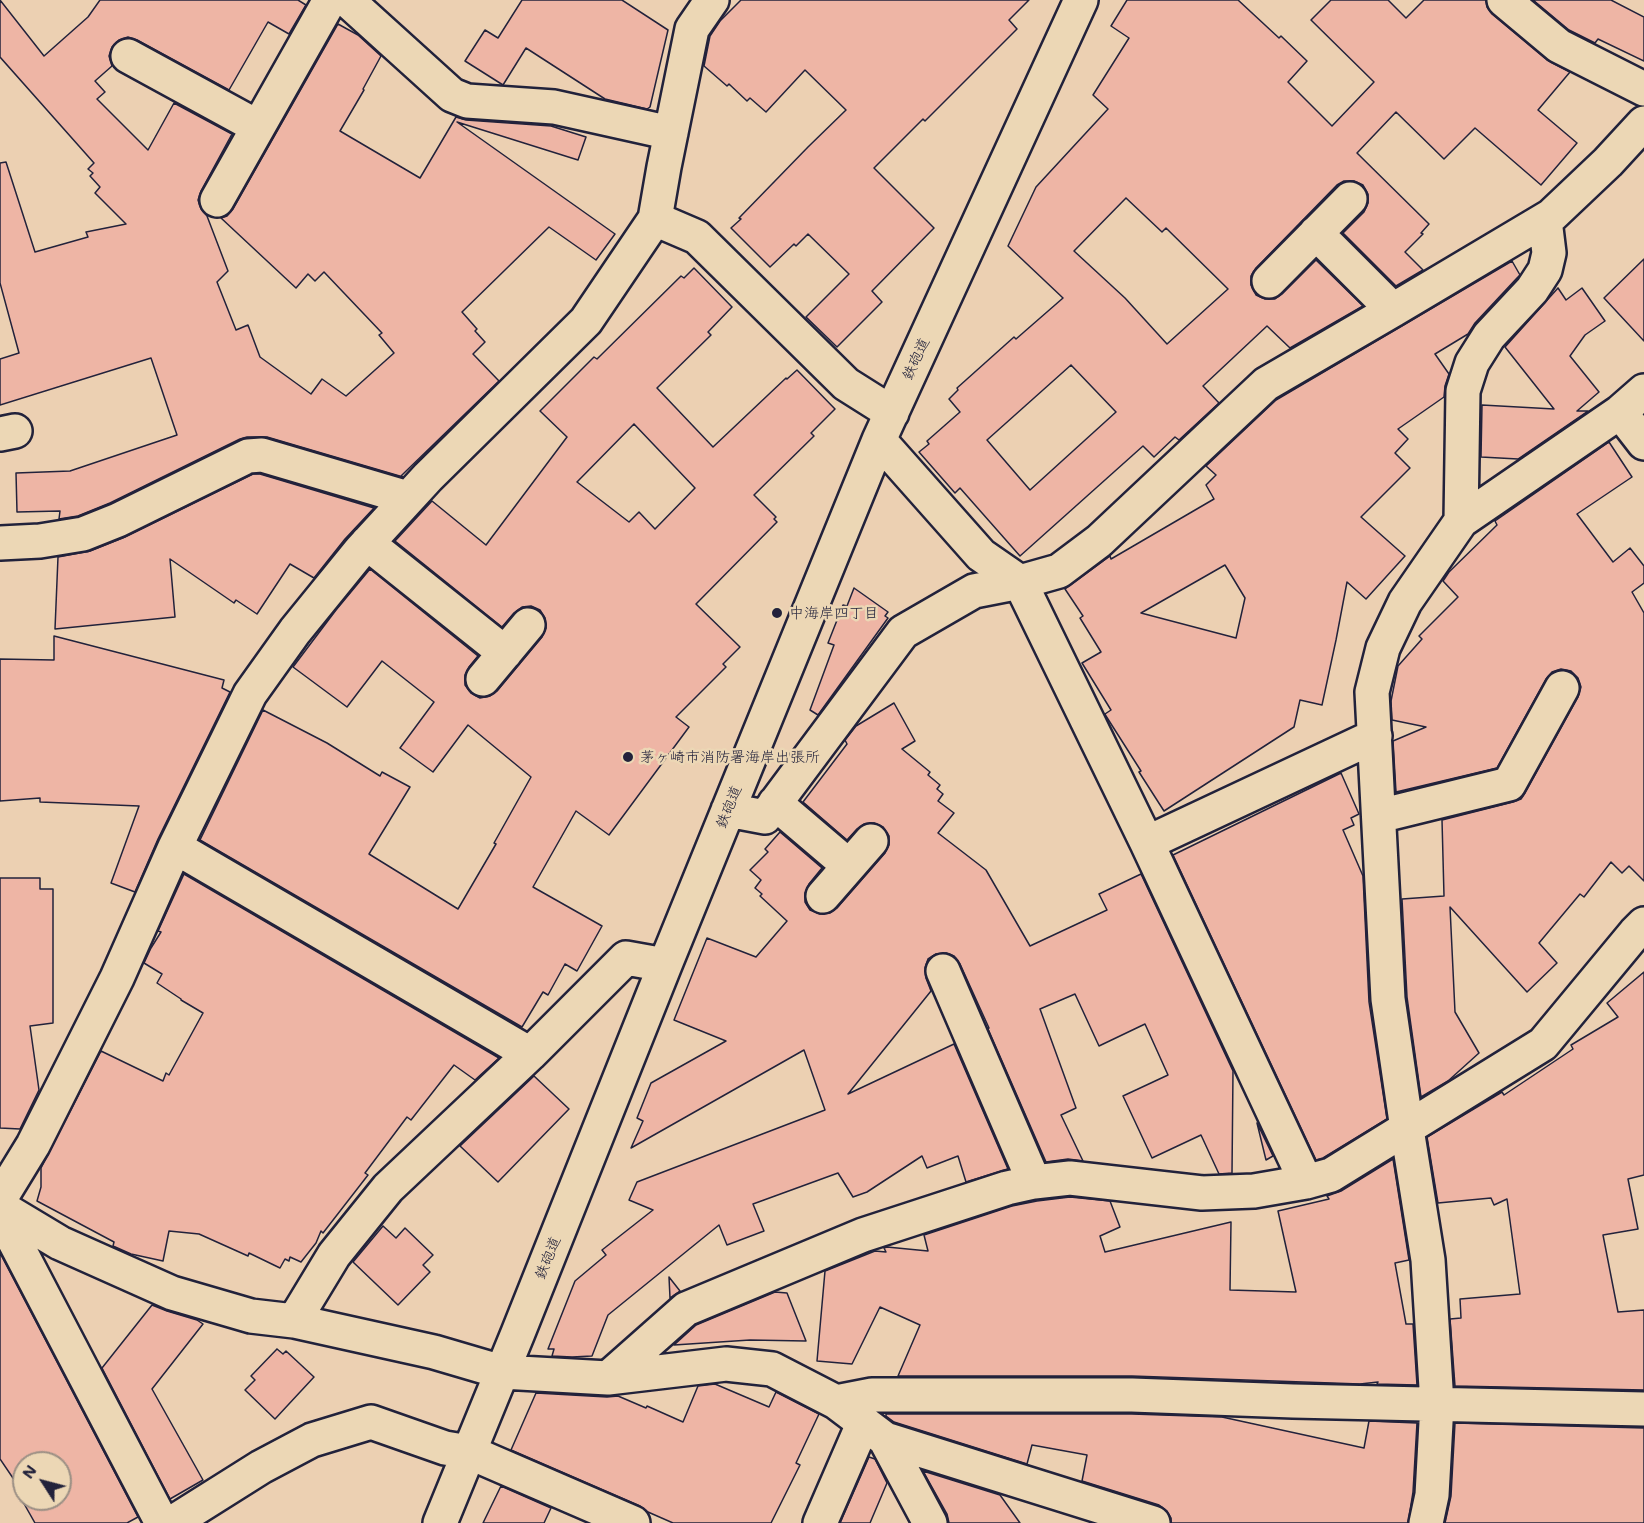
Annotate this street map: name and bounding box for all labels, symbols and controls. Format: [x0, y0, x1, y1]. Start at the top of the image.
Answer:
street label: 鉄砲道 [898, 335, 934, 383]
place label: 中海岸四丁目 [789, 604, 879, 622]
marker: 中海岸四丁目 [770, 606, 784, 620]
place label: 茅ヶ崎市消防署海岸出張所 [640, 748, 820, 766]
marker: 茅ヶ崎市消防署海岸出張所 [621, 750, 635, 764]
street label: 鉄砲道 [712, 783, 746, 831]
street label: 鉄砲道 [531, 1234, 565, 1282]
north arrow [12, 1451, 72, 1511]
text: N [17, 1460, 41, 1482]

